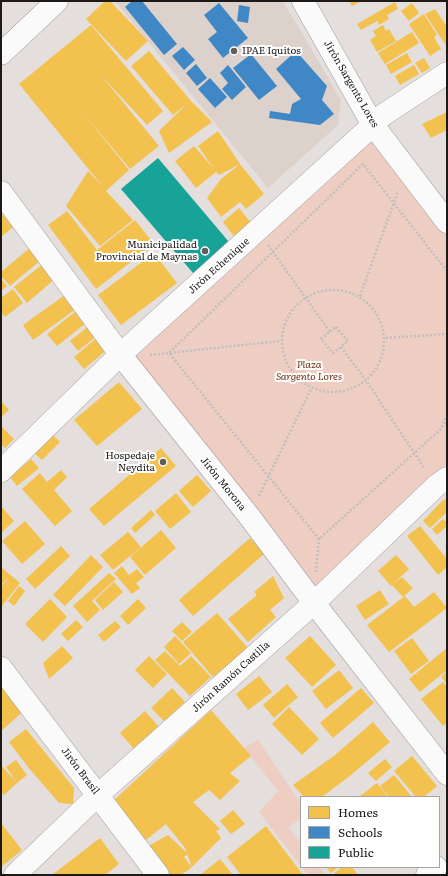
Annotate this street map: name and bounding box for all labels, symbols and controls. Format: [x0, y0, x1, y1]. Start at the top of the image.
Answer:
street label: Jirón Sargento Lores [321, 38, 381, 130]
place label: IPAE Iquitos [242, 45, 301, 57]
marker: IPAE Iquitos [229, 46, 239, 56]
street label: Jirón Echenique [186, 235, 252, 297]
place label: Municipalidad Provincial de Maynas [96, 239, 197, 262]
marker: Municipalidad Provincial de Maynas [200, 246, 210, 256]
park label: Plaza Sargento Lores [276, 359, 342, 382]
place label: Hospedaje Neydita [105, 450, 155, 474]
street label: Jirón Morona [198, 455, 248, 513]
marker: Hospedaje Neydita [158, 457, 168, 467]
street label: Jirón Ramón Castilla [190, 639, 272, 715]
street label: Jirón Brasil [58, 745, 102, 797]
legend [300, 796, 440, 868]
text: Homes [338, 803, 378, 821]
text: Schools [338, 823, 382, 841]
text: Public [338, 843, 374, 861]

